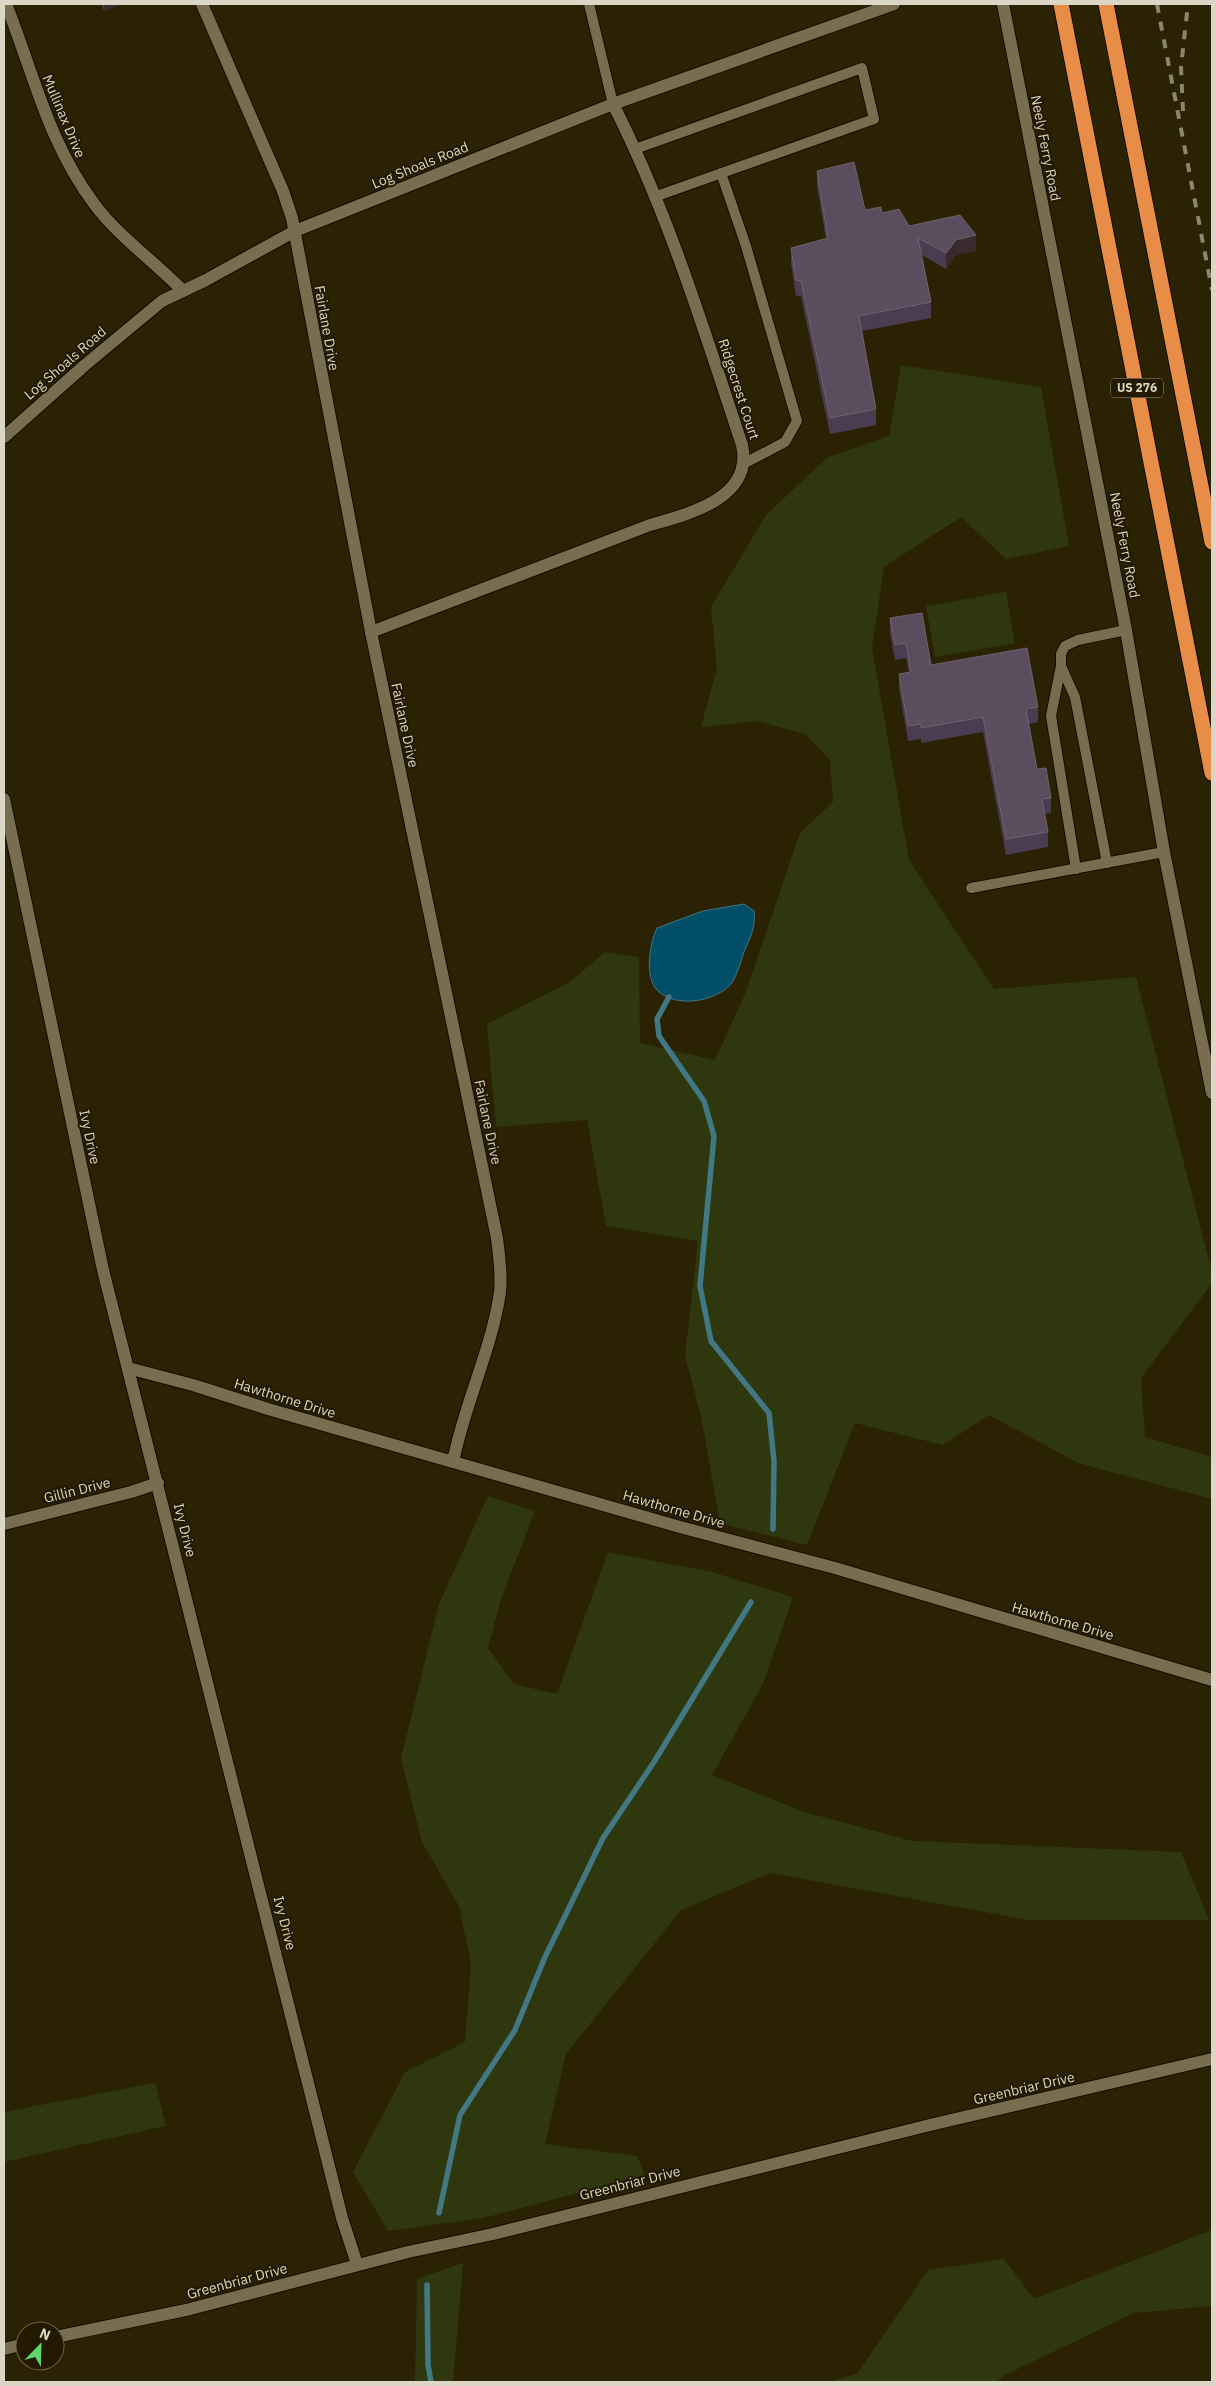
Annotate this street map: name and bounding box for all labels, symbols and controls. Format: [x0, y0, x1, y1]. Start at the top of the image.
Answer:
street label: Mullinax Drive [38, 72, 90, 161]
street label: Neely Ferry Road [1027, 94, 1065, 202]
street label: Log Shoals Road [369, 137, 471, 193]
street label: Fairlane Drive [311, 284, 343, 372]
street label: Log Shoals Road [20, 322, 110, 404]
street label: Ridgecrest Court [714, 336, 764, 442]
road number: US 276 [1111, 378, 1163, 398]
street label: Neely Ferry Road [1106, 491, 1144, 599]
street label: Fairlane Drive [387, 681, 423, 769]
street label: Fairlane Drive [470, 1078, 506, 1166]
street label: Ivy Drive [75, 1108, 105, 1166]
street label: Hawthorne Drive [232, 1374, 338, 1422]
street label: Gillin Drive [42, 1473, 112, 1507]
street label: Hawthorne Drive [621, 1486, 727, 1532]
street label: Ivy Drive [170, 1501, 200, 1559]
street label: Hawthorne Drive [1010, 1598, 1116, 1644]
street label: Ivy Drive [270, 1894, 300, 1952]
street label: Greenbriar Drive [972, 2068, 1077, 2108]
street label: Greenbriar Drive [578, 2162, 683, 2204]
street label: Greenbriar Drive [185, 2259, 290, 2303]
north arrow [15, 2321, 65, 2371]
text: N [37, 2324, 53, 2344]

